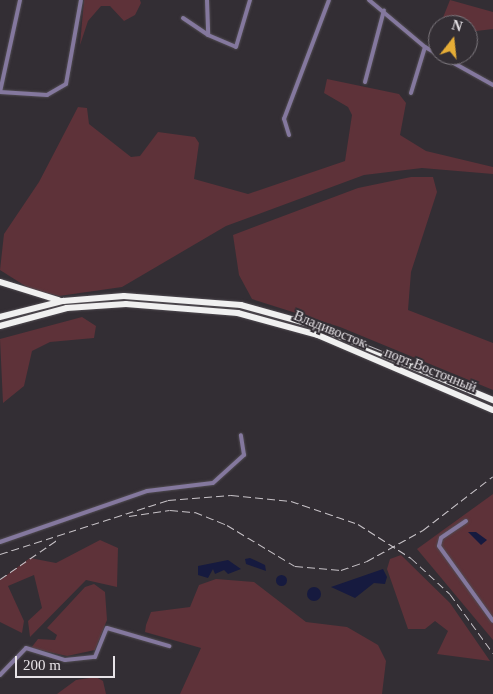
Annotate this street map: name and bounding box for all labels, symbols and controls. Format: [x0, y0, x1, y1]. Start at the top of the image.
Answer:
north arrow [428, 15, 478, 65]
text: N [450, 17, 464, 35]
street label: Владивосток — порт Восточный [291, 308, 479, 396]
scale bar [18, 646, 118, 678]
text: 200 m [23, 657, 61, 673]

